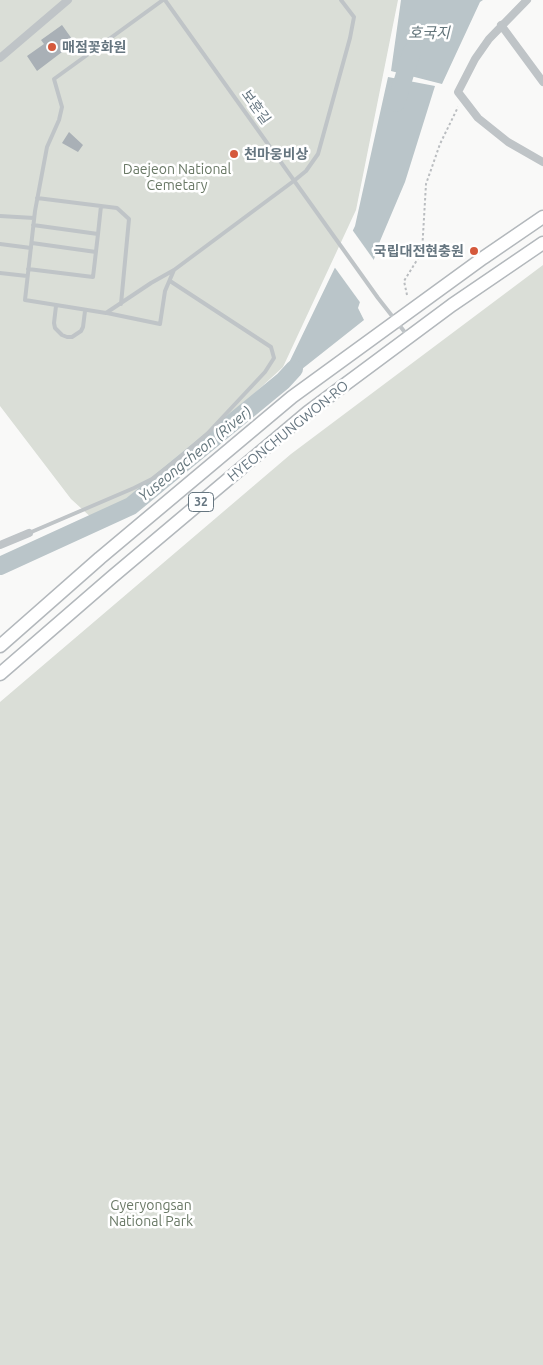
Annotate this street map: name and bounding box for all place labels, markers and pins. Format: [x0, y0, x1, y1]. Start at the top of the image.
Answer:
place label: 매점꽃화원 [62, 39, 126, 55]
marker: 매점꽃화원 [46, 41, 58, 53]
place label: 천마웅비상 [244, 146, 308, 162]
marker: 천마웅비상 [228, 148, 240, 160]
place label: 국립대전현충원 [374, 243, 464, 259]
marker: 국립대전현충원 [468, 245, 480, 257]

